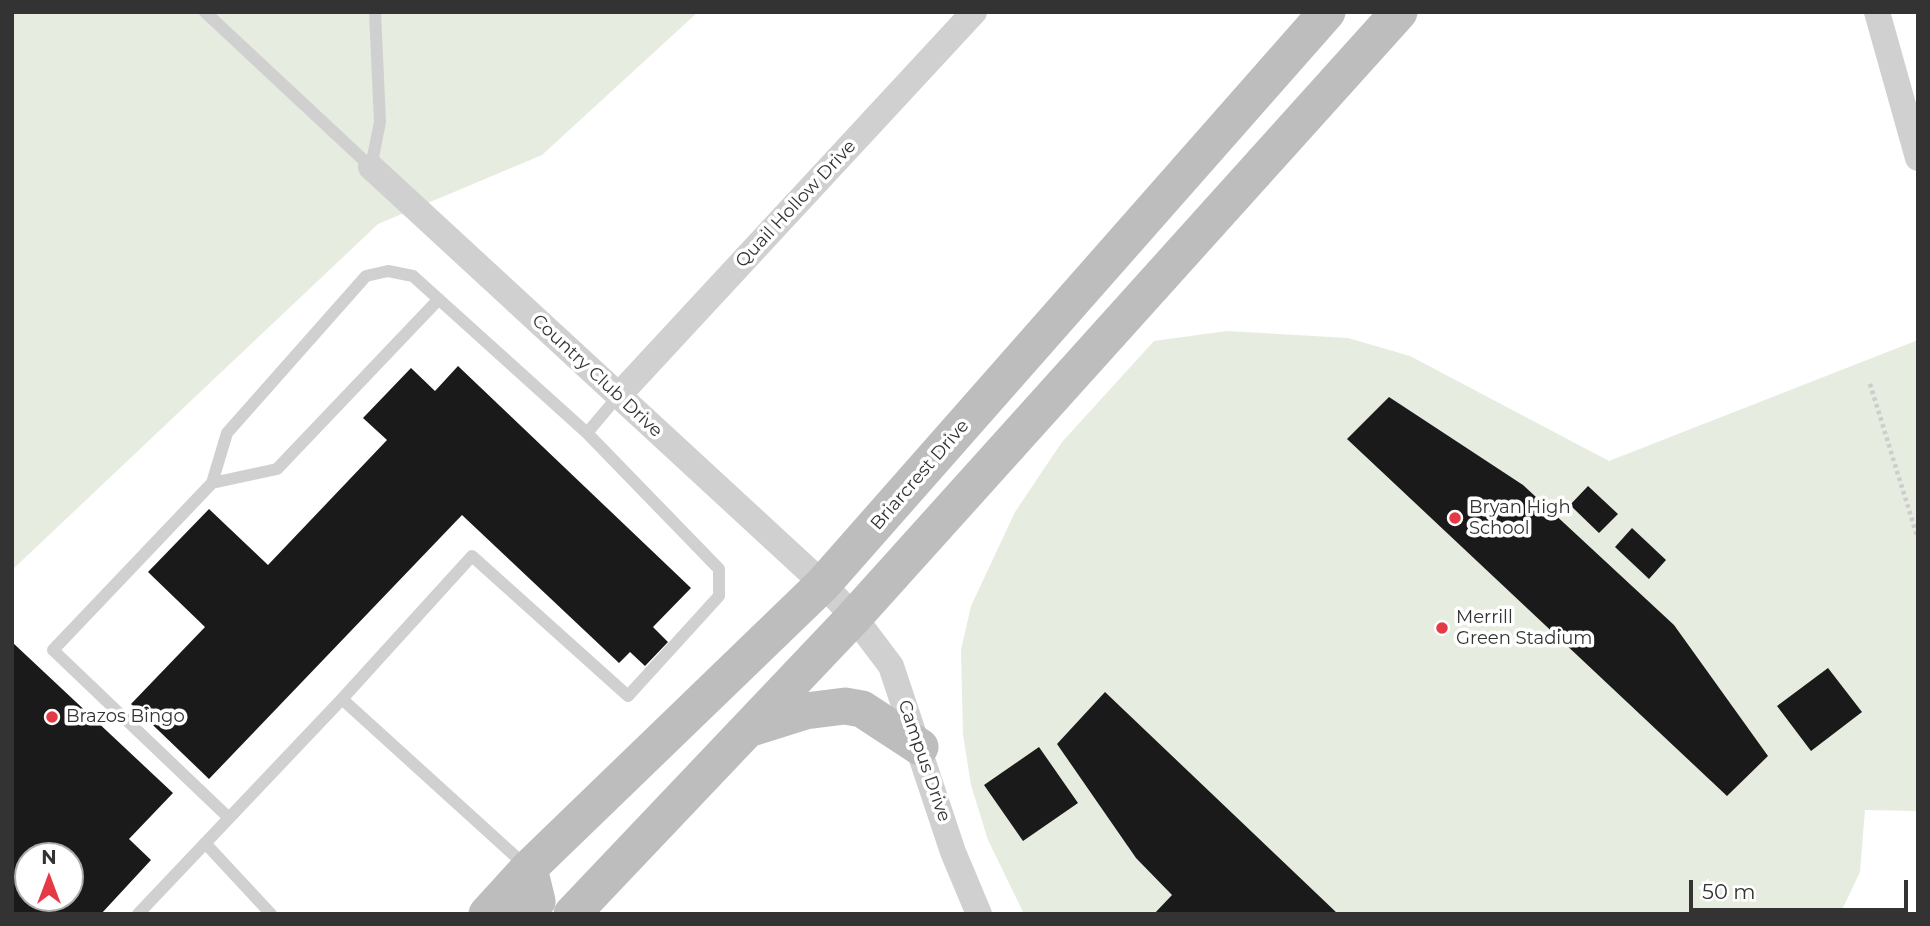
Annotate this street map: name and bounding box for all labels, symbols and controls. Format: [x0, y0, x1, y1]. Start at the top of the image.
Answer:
street label: Quail Hollow Drive [731, 136, 861, 272]
street label: Country Club Drive [527, 310, 667, 442]
street label: Briarcrest Drive [866, 415, 974, 535]
place label: Bryan High School [1469, 497, 1571, 540]
marker: Bryan High School [1447, 510, 1463, 526]
place label: Merrill Green Stadium [1456, 607, 1592, 650]
marker: Merrill Green Stadium [1434, 620, 1450, 636]
street label: Campus Drive [893, 697, 955, 825]
place label: Brazos Bingo [66, 706, 185, 728]
marker: Brazos Bingo [44, 709, 60, 725]
north arrow [14, 842, 84, 912]
text: N [41, 846, 57, 869]
scale bar [1692, 866, 1911, 910]
text: 50 m [1702, 879, 1756, 904]

